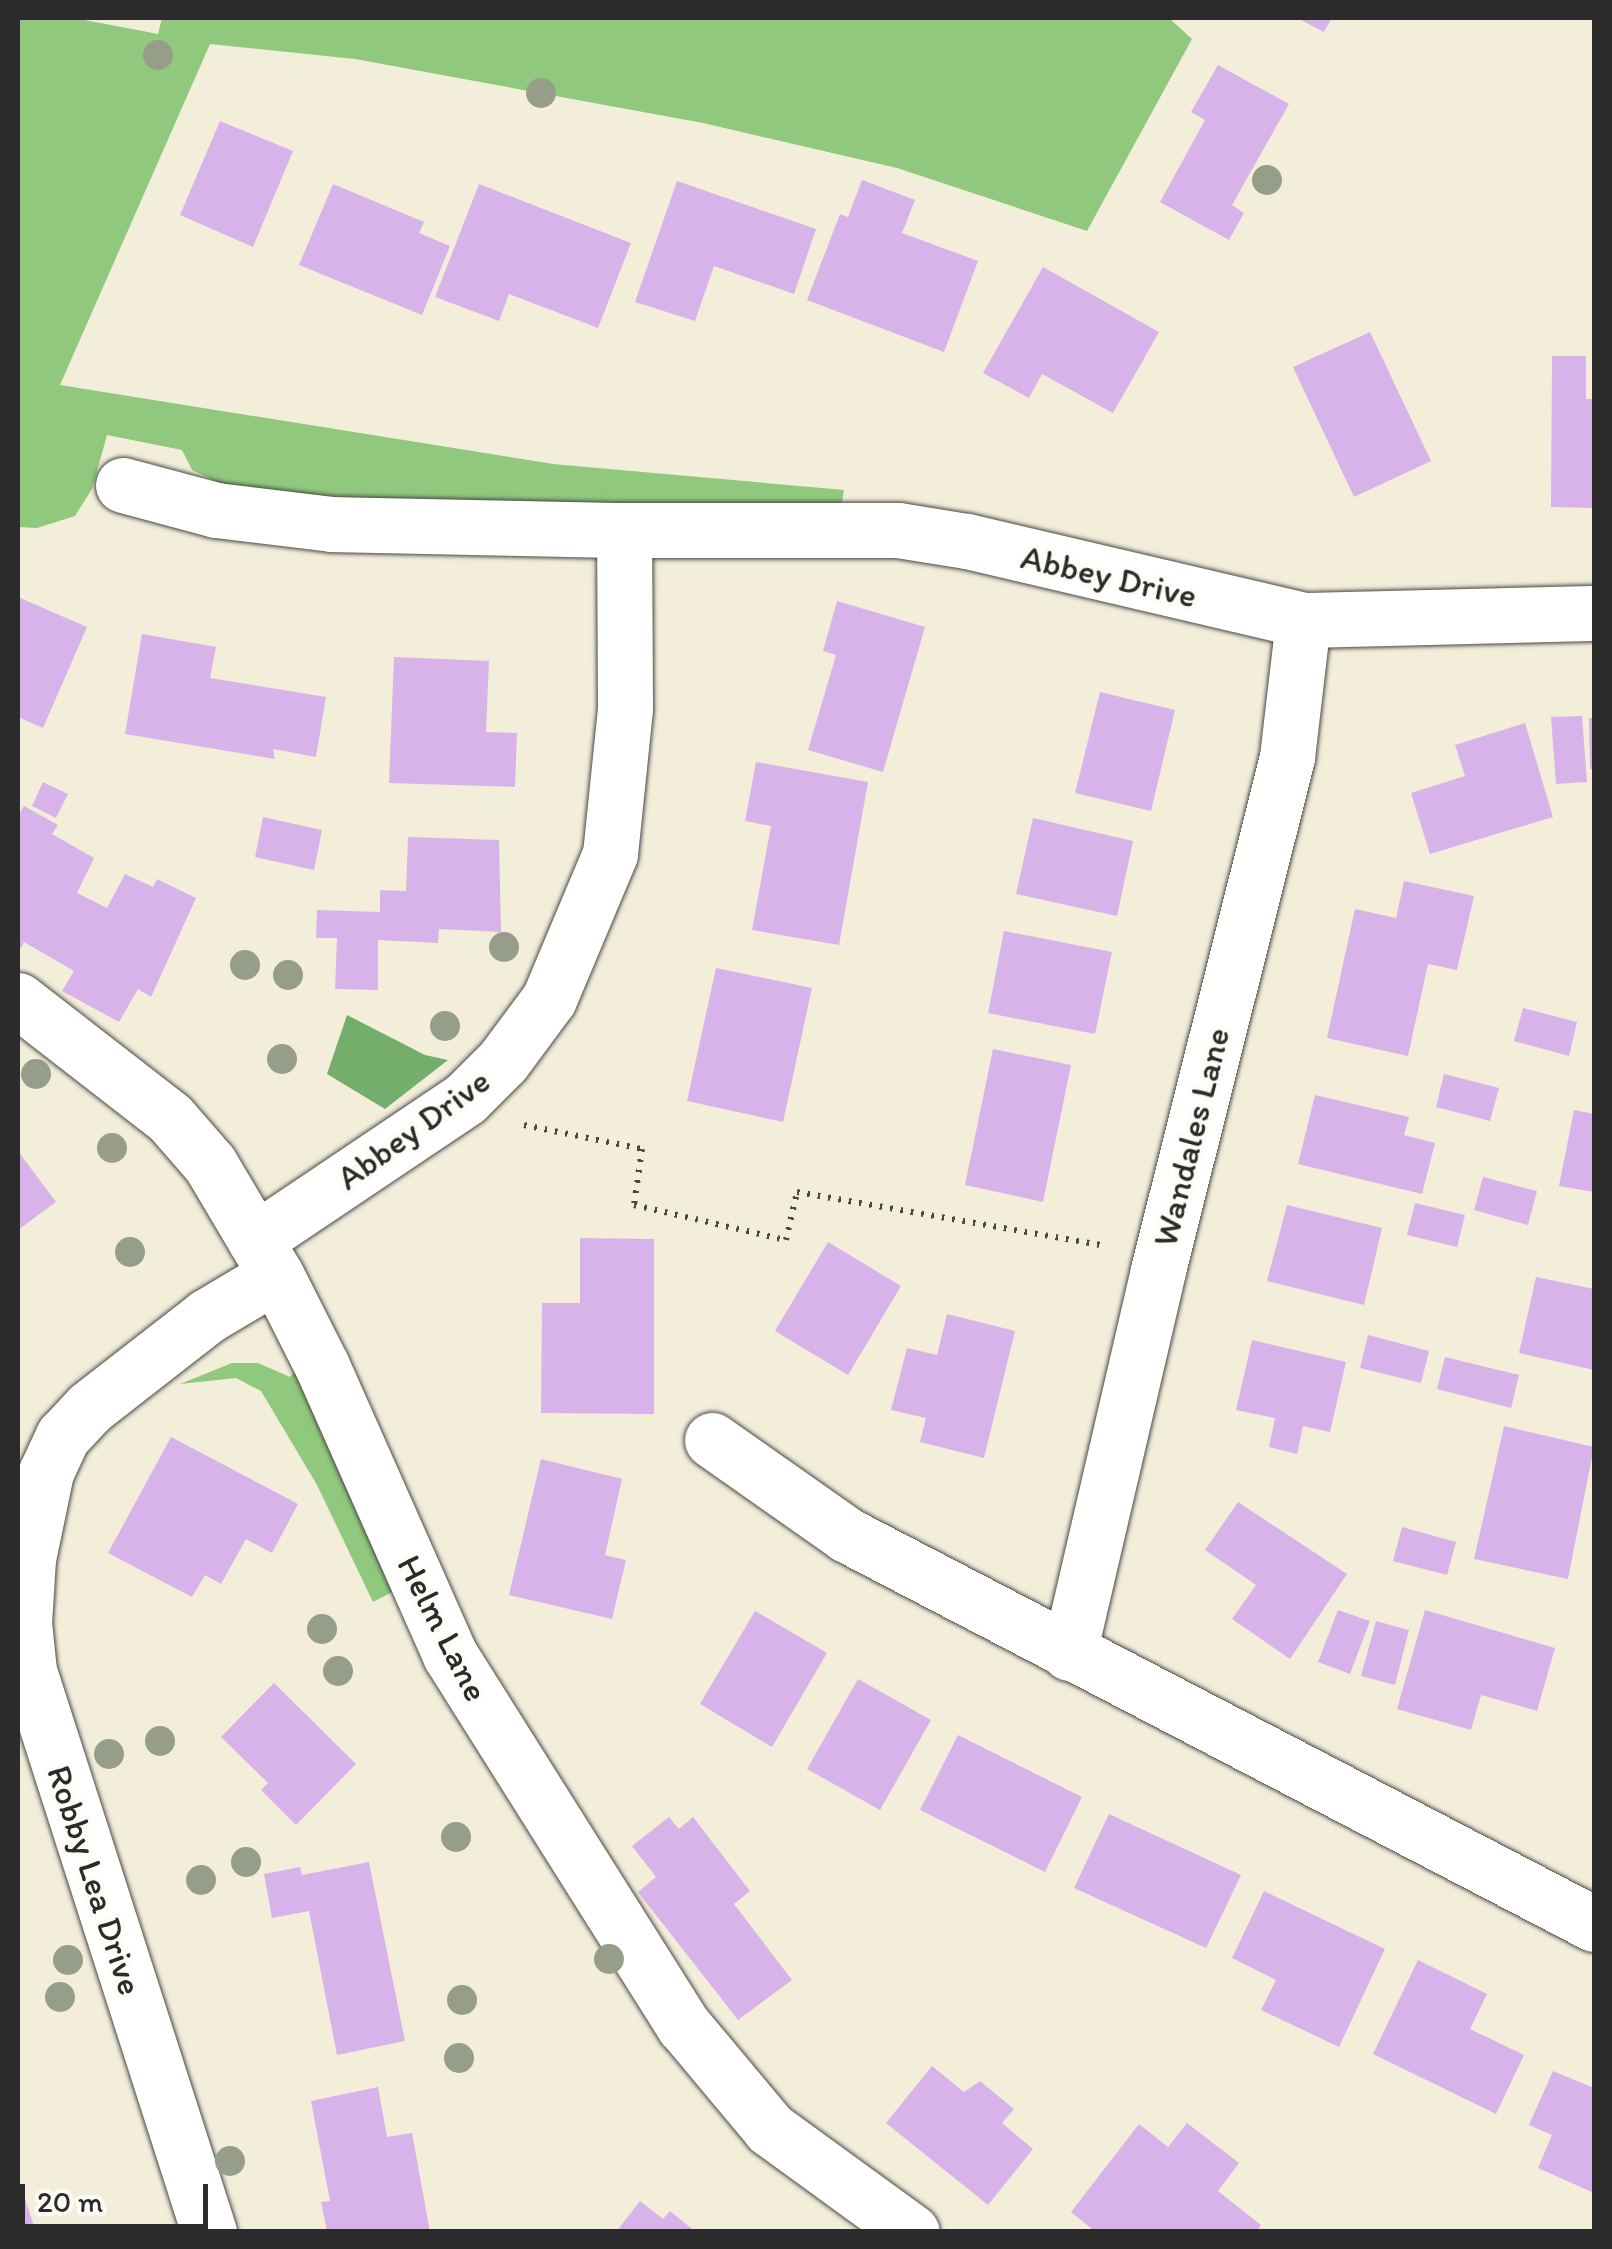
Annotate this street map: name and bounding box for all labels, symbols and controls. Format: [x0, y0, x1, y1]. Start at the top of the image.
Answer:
street label: Abbey Drive [1017, 535, 1201, 617]
street label: Wandales Lane [1143, 1023, 1239, 1251]
street label: Abbey Drive [328, 1059, 498, 1199]
street label: Helm Lane [388, 1548, 498, 1708]
street label: Robby Lea Drive [38, 1760, 152, 2000]
scale bar [25, 2164, 212, 2226]
text: 20 m [37, 2183, 103, 2220]

